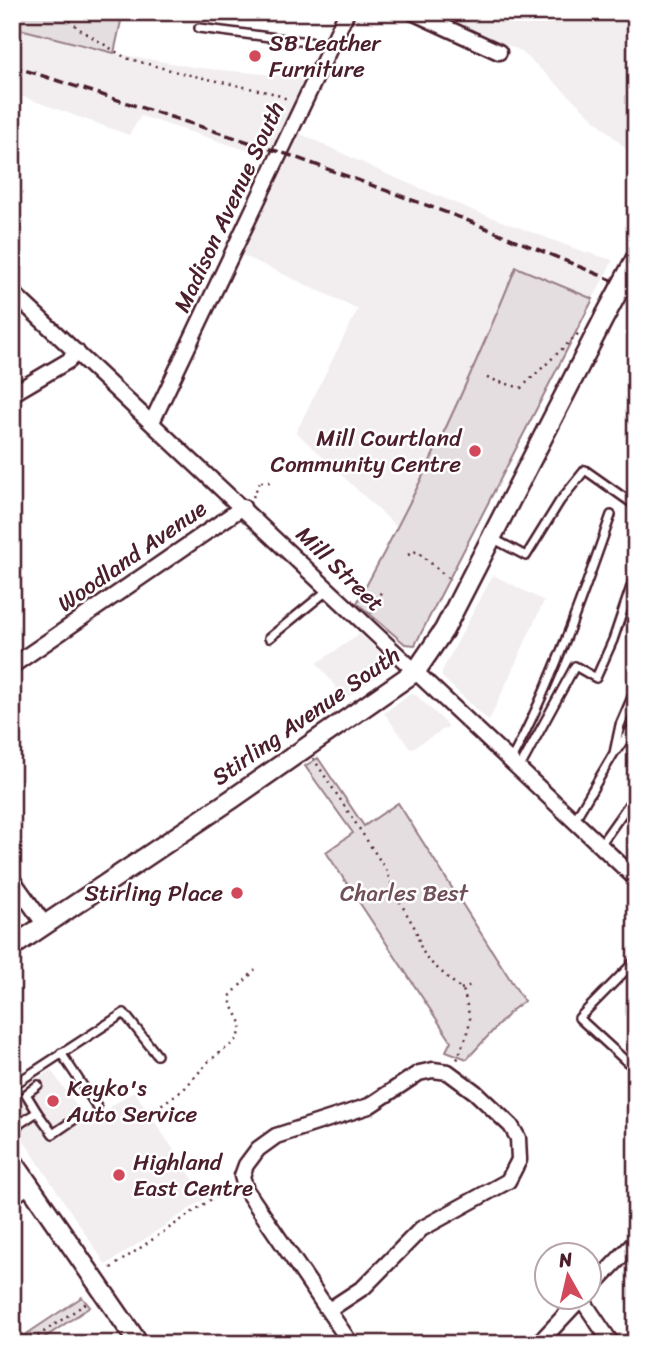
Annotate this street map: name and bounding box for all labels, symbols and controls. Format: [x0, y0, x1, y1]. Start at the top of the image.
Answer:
place label: SB Leather Furniture [269, 23, 382, 90]
marker: SB Leather Furniture [247, 48, 263, 64]
street label: Madison Avenue South [162, 94, 296, 320]
place label: Mill Courtland Community Centre [271, 418, 463, 485]
marker: Mill Courtland Community Centre [467, 443, 483, 459]
street label: Woodland Avenue [48, 489, 216, 623]
street label: Mill Street [286, 516, 394, 622]
street label: Stirling Avenue South [203, 635, 409, 797]
place label: Stirling Place [84, 873, 223, 914]
park label: Charles Best [340, 873, 470, 914]
marker: Stirling Place [229, 885, 245, 901]
place label: Keyko's Auto Service [66, 1068, 198, 1135]
marker: Keyko's Auto Service [45, 1093, 61, 1109]
place label: Highland East Centre [133, 1142, 253, 1209]
marker: Highland East Centre [111, 1167, 127, 1183]
north arrow [532, 1240, 602, 1310]
text: N [556, 1242, 575, 1277]

